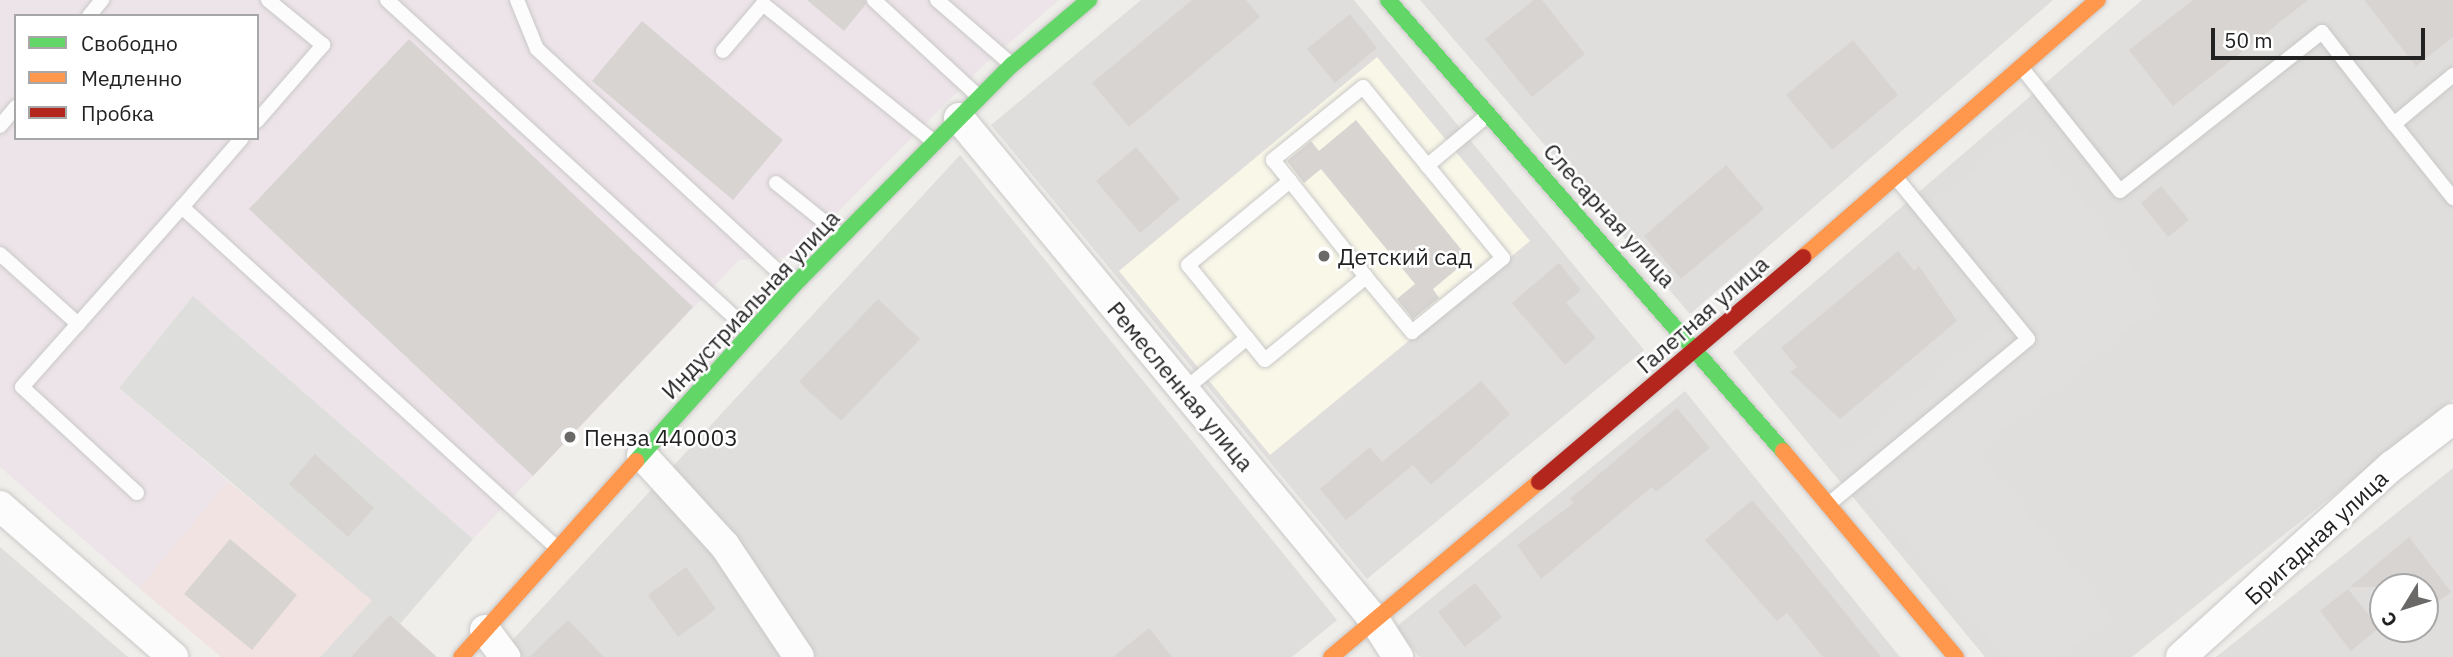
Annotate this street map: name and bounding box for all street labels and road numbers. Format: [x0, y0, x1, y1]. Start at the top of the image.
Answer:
street label: Слесарная улица [1538, 137, 1682, 293]
street label: Индустриальная улица [655, 204, 845, 404]
street label: Галетная улица [1631, 249, 1773, 379]
street label: Ремесленная улица [1102, 296, 1260, 476]
street label: Бригадная улица [2239, 464, 2393, 610]

